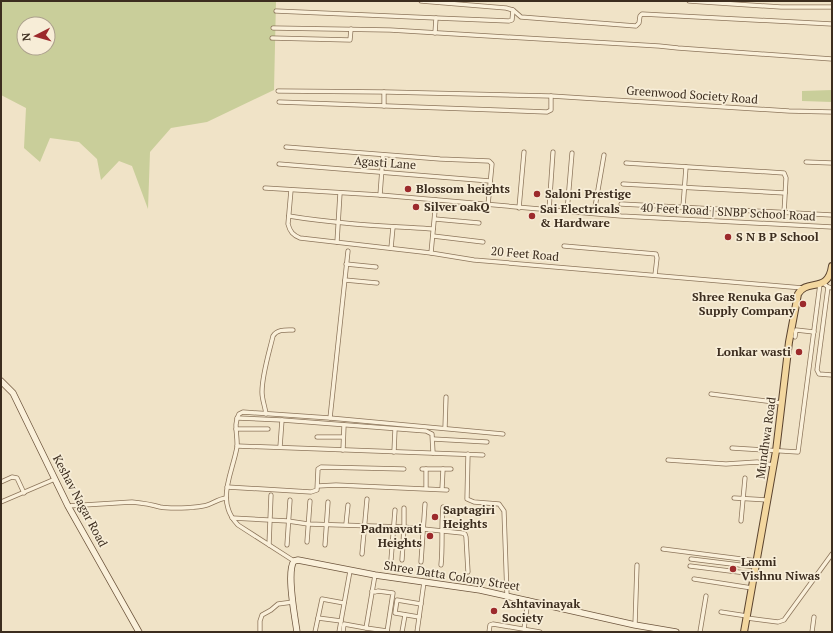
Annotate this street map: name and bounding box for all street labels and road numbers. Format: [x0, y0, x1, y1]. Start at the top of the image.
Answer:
street label: Greenwood Society Road [626, 82, 759, 107]
street label: Agasti Lane [354, 153, 417, 172]
street label: 40 Feet Road | SNBP School Road [640, 199, 816, 224]
street label: 20 Feet Road [490, 243, 560, 264]
street label: Mundhwa Road [752, 396, 779, 480]
street label: Keshav Nagar Road [50, 452, 111, 550]
street label: Shree Datta Colony Street [383, 557, 522, 594]

